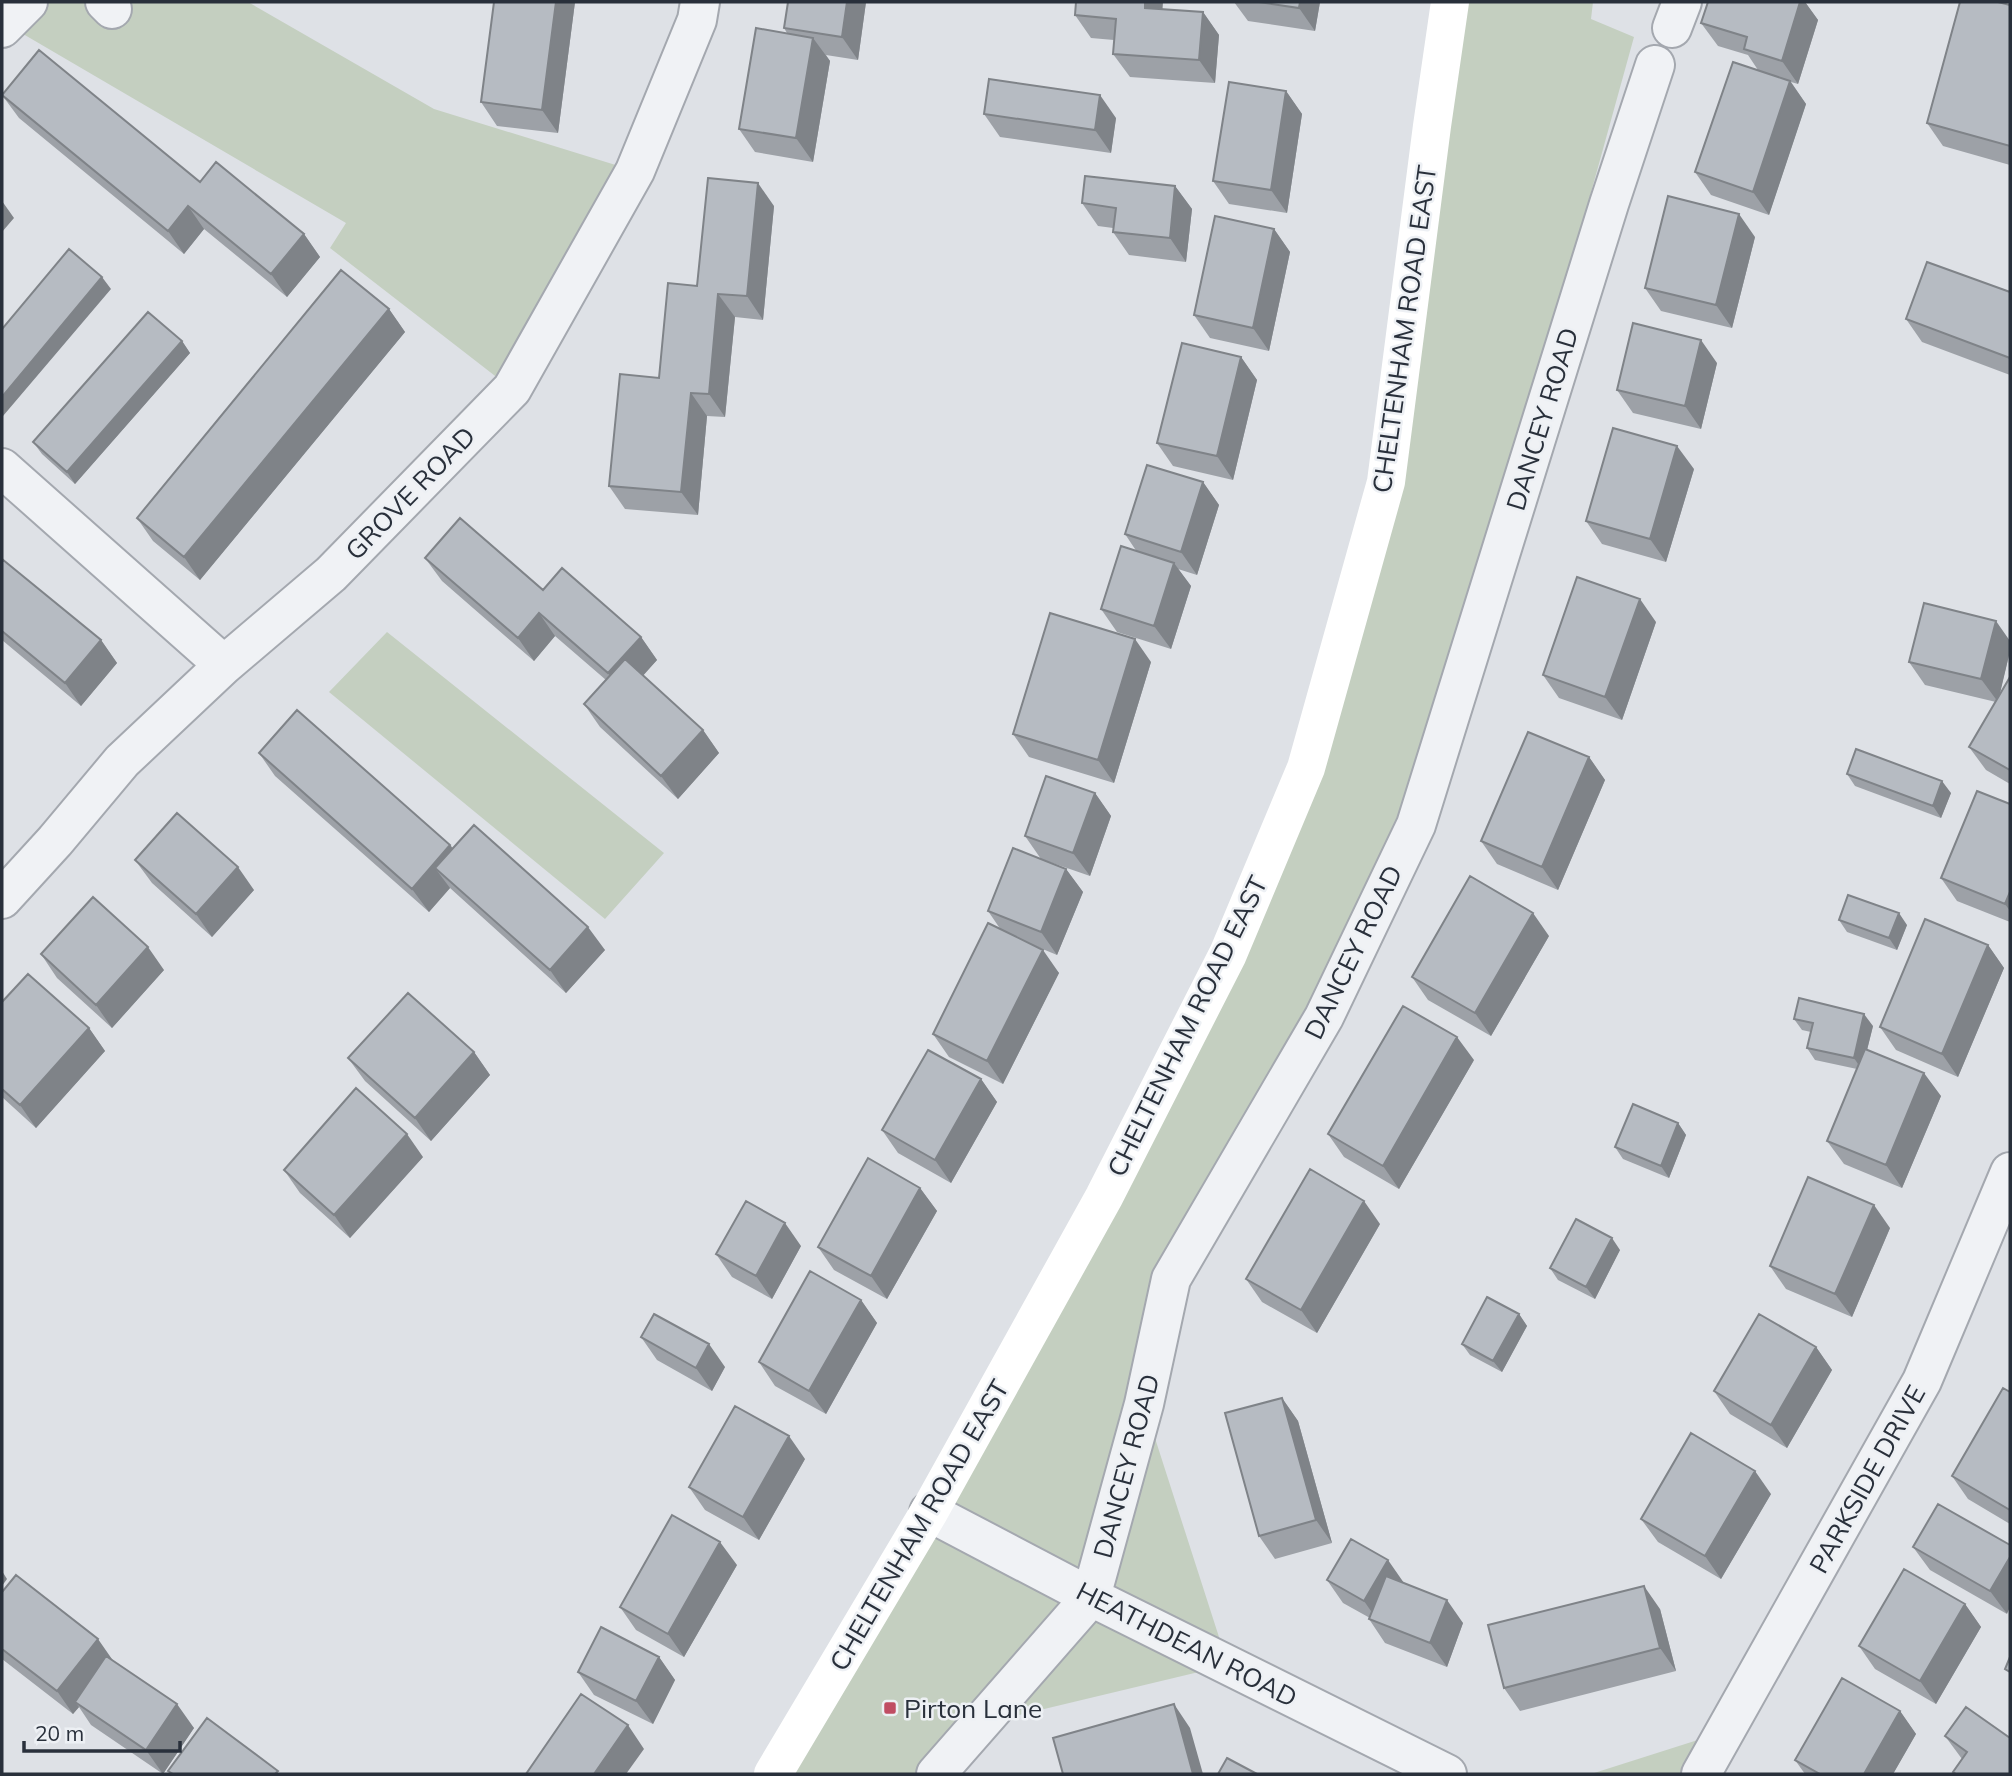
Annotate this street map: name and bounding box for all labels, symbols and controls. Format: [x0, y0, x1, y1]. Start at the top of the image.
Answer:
street label: CHELTENHAM ROAD EAST [1365, 163, 1443, 495]
street label: DANCEY ROAD [1499, 324, 1585, 514]
street label: GROVE ROAD [338, 419, 482, 567]
street label: DANCEY ROAD [1297, 860, 1409, 1044]
street label: CHELTENHAM ROAD EAST [1100, 870, 1274, 1182]
street label: DANCEY ROAD [1086, 1370, 1166, 1562]
street label: CHELTENHAM ROAD EAST [822, 1373, 1016, 1676]
street label: PARKSIDE DRIVE [1802, 1379, 1932, 1579]
street label: HEATHDEAN ROAD [1071, 1574, 1303, 1714]
place label: Pirton Lane [904, 1692, 1042, 1725]
marker: Pirton Lane [882, 1700, 898, 1716]
scale bar [24, 1710, 180, 1754]
text: 20 m [35, 1720, 84, 1746]

